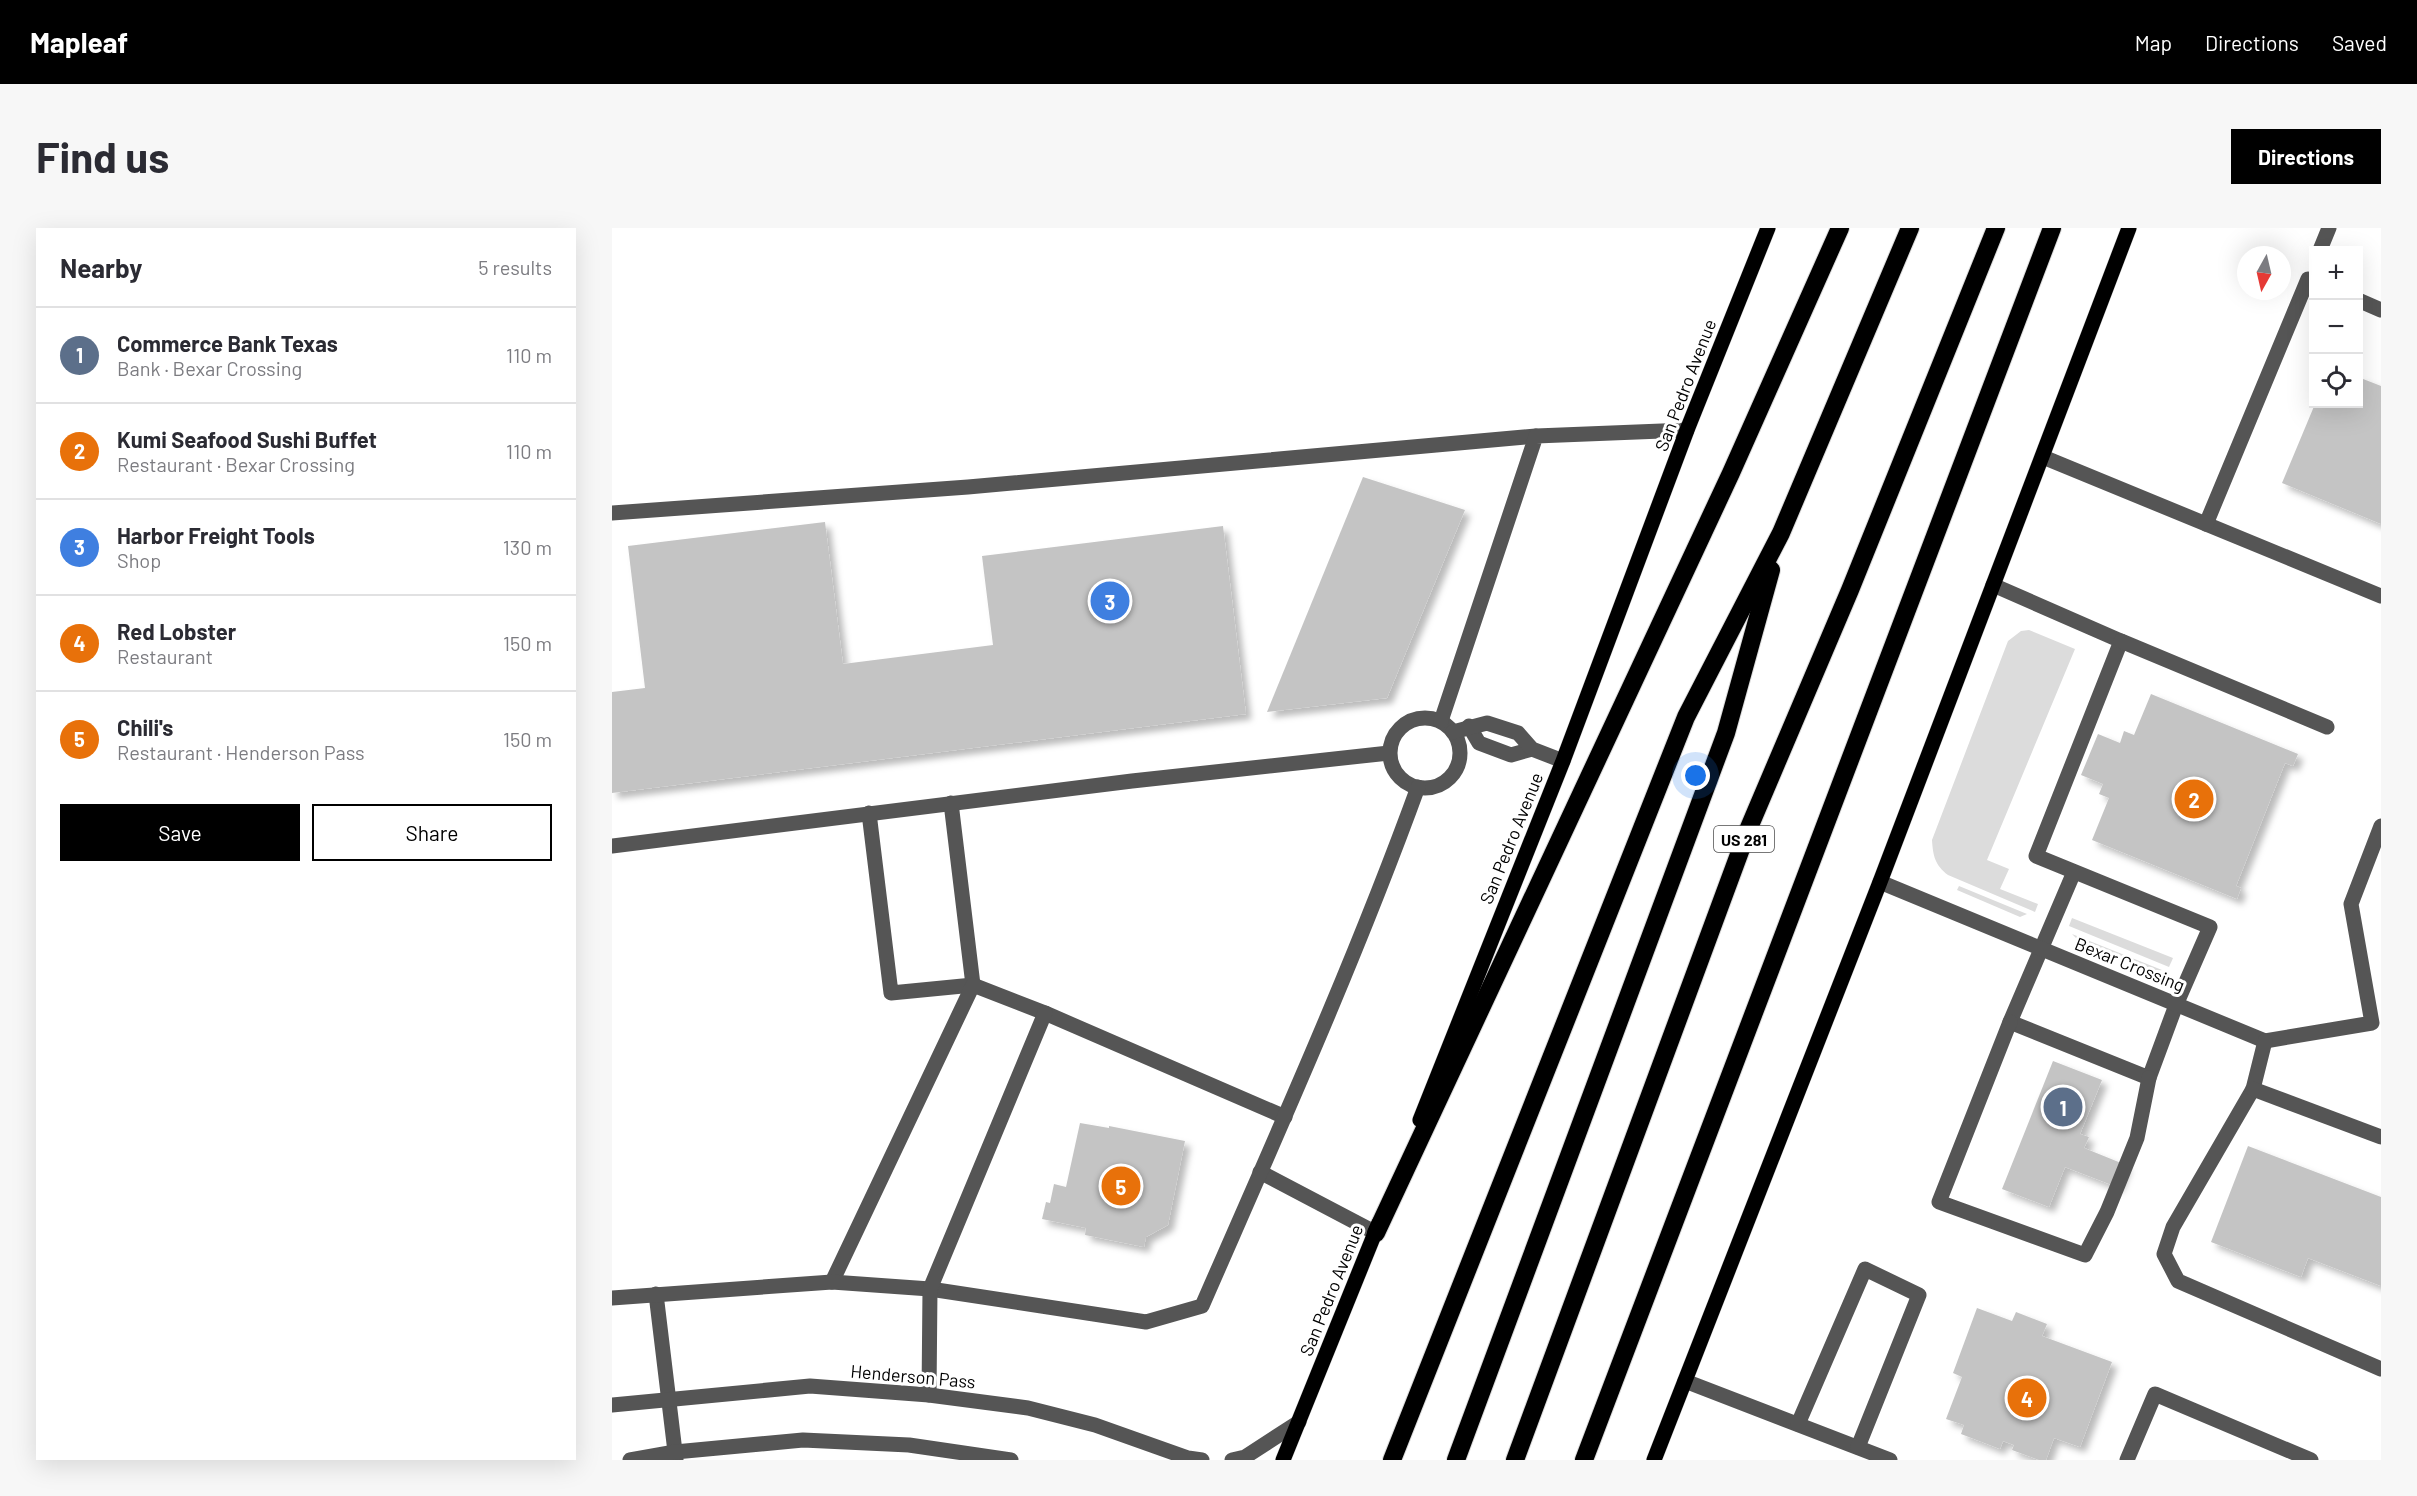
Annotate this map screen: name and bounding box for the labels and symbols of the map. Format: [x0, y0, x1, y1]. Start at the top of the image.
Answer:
north arrow [2237, 246, 2291, 300]
street label: San Pedro Avenue [1650, 316, 1720, 454]
pin: 3 [1090, 578, 1130, 623]
your location [1681, 761, 1710, 790]
street label: San Pedro Avenue [1475, 769, 1547, 907]
pin: 2 [2174, 776, 2214, 822]
road number: US 281 [1714, 826, 1774, 852]
street label: Bexar Crossing [2072, 932, 2188, 996]
pin: 1 [2044, 1084, 2082, 1130]
pin: 5 [1102, 1164, 1140, 1208]
street label: San Pedro Avenue [1295, 1221, 1367, 1359]
street label: Henderson Pass [850, 1360, 976, 1392]
pin: 4 [2008, 1376, 2046, 1420]

